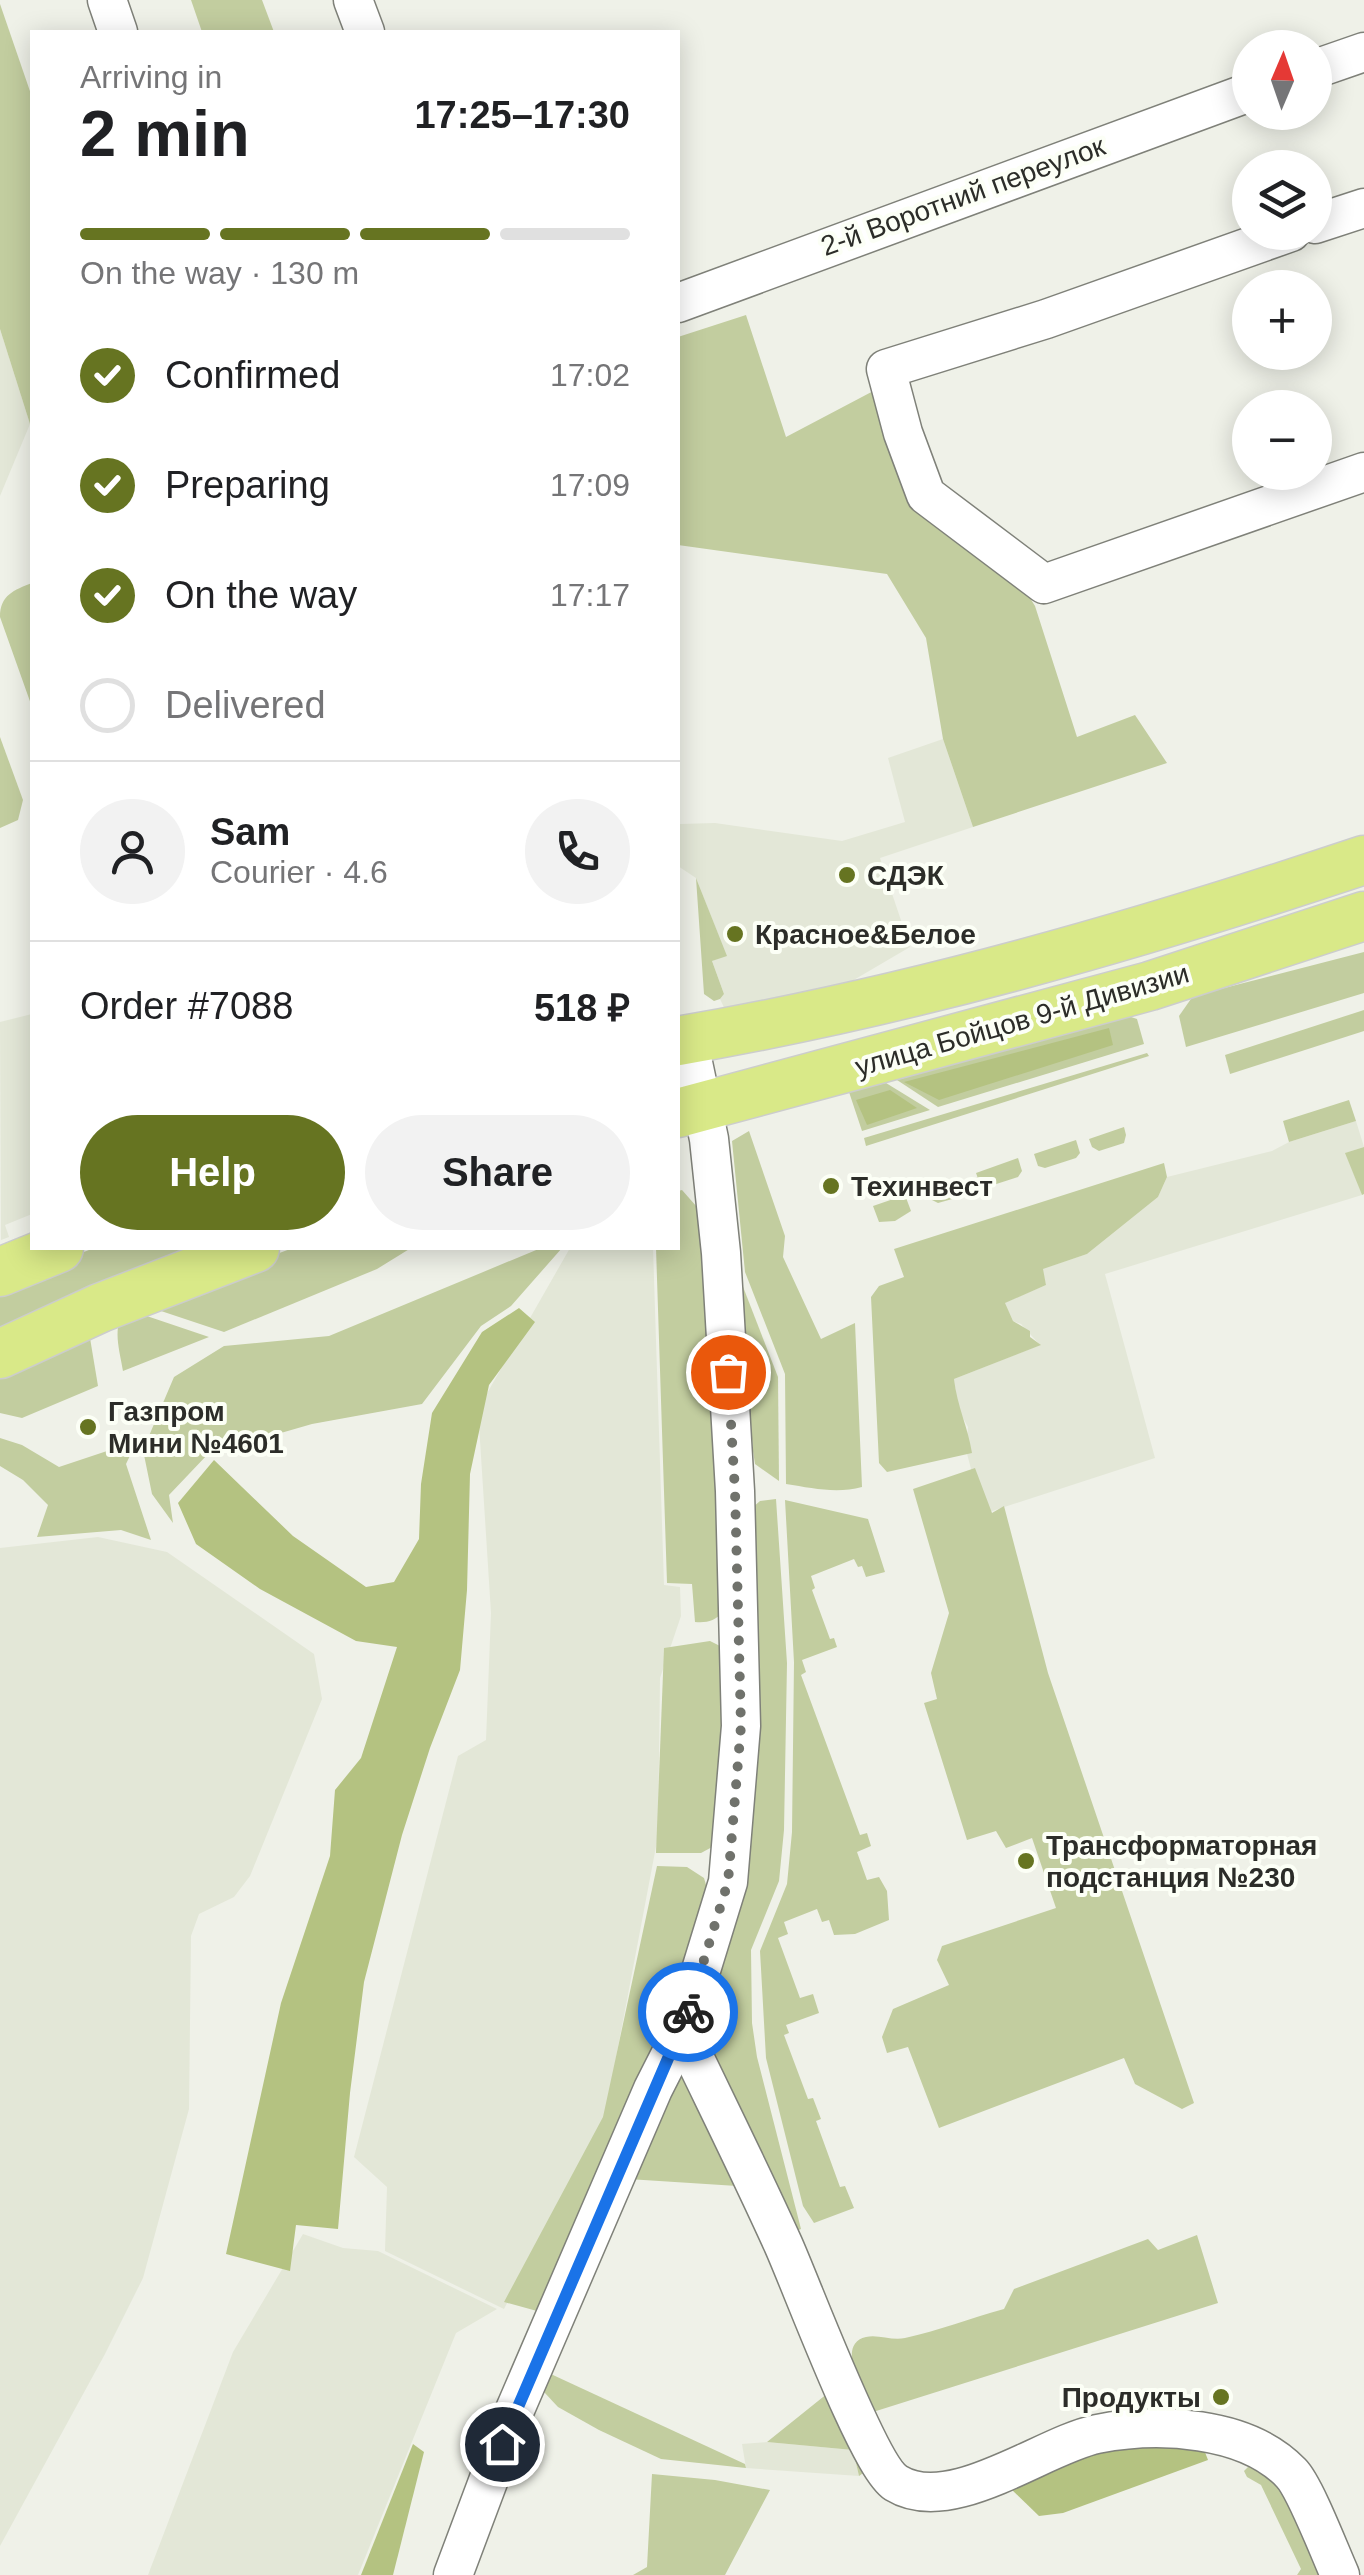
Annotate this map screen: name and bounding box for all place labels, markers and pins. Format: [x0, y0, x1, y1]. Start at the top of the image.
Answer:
place label: СДЭК [867, 860, 945, 891]
marker: СДЭК [836, 864, 858, 886]
place label: Красное&Белое [755, 919, 976, 950]
marker: Красное&Белое [724, 923, 746, 945]
place label: Техинвест [851, 1171, 993, 1202]
marker: Техинвест [820, 1175, 842, 1197]
pin [686, 1330, 771, 1415]
place label: Газпром Мини №4601 [108, 1396, 284, 1459]
marker: Газпром Мини №4601 [77, 1416, 99, 1438]
place label: Трансформаторная подстанция №230 [1046, 1830, 1317, 1893]
marker: Трансформаторная подстанция №230 [1015, 1850, 1037, 1872]
place label: Продукты [1062, 2382, 1201, 2413]
marker: Продукты [1210, 2386, 1232, 2408]
pin [460, 2402, 545, 2487]

